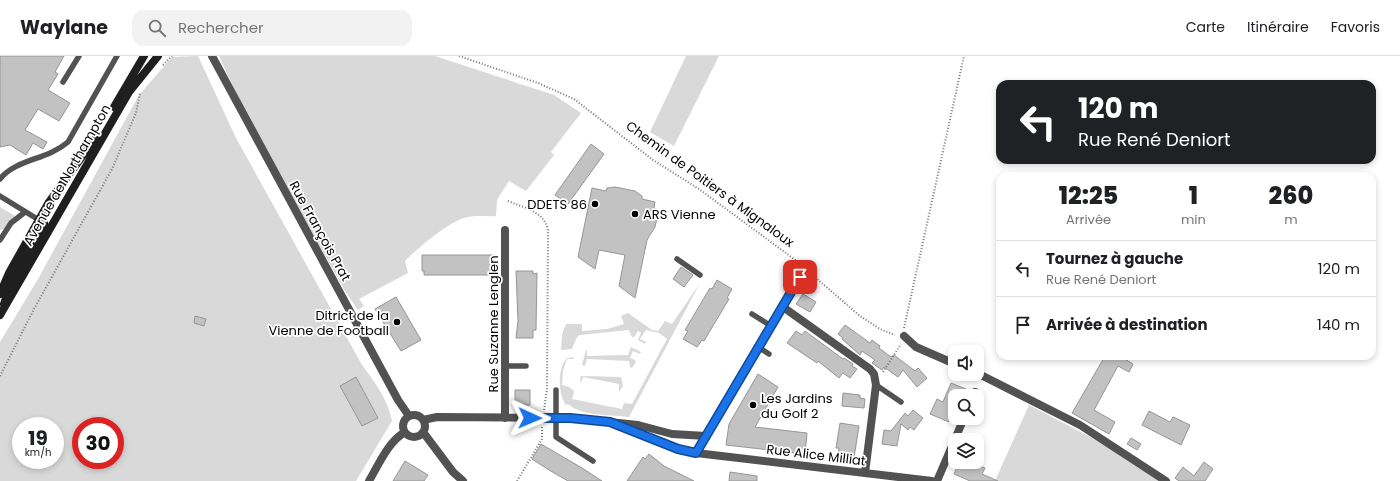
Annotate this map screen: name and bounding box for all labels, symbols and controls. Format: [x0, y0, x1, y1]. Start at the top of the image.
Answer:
search box [132, 10, 412, 46]
text: Waylane [20, 14, 108, 41]
icon: search [146, 17, 168, 39]
text: Rechercher [178, 17, 264, 38]
text: Carte [1186, 17, 1225, 37]
text: Itinéraire [1247, 17, 1309, 37]
text: Favoris [1331, 17, 1380, 37]
text: 120 m [1078, 89, 1158, 128]
icon: left [1012, 96, 1064, 148]
street label: Avenue de Northampton [19, 101, 115, 249]
street label: Chemin de Poitiers à Mignaloux [622, 116, 799, 252]
text: Rue René Deniort [1078, 127, 1231, 152]
street label: Rue François Prat [285, 177, 356, 285]
text: 12:25 [1059, 179, 1118, 212]
text: 1 [1189, 179, 1198, 212]
text: 260 [1269, 179, 1313, 212]
place label: DDETS 86 [527, 195, 587, 214]
marker: DDETS 86 [590, 199, 600, 209]
place label: ARS Vienne [643, 205, 716, 224]
marker: ARS Vienne [630, 209, 640, 219]
text: Arrivée [1066, 210, 1111, 229]
text: min [1181, 210, 1206, 229]
text: m [1284, 210, 1298, 229]
text: Tournez à gauche [1046, 248, 1183, 269]
street label: Rue Suzanne Lenglen [484, 256, 503, 392]
icon: left [1012, 258, 1034, 280]
text: 120 m [1318, 258, 1360, 279]
pin [783, 260, 817, 294]
icon: arrive [789, 266, 811, 288]
text: Rue René Deniort [1046, 270, 1156, 289]
place label: Ditrict de la Vienne de Football [269, 306, 389, 340]
icon: arrive [1012, 314, 1034, 336]
text: Arrivée à destination [1046, 314, 1208, 335]
text: 140 m [1317, 314, 1360, 335]
marker: Ditrict de la Vienne de Football [392, 317, 402, 327]
map controls [948, 345, 984, 469]
button: sound [948, 345, 984, 381]
place label: Les Jardins du Golf 2 [761, 389, 833, 423]
button: search [948, 389, 984, 425]
position arrow [509, 397, 551, 439]
marker: Les Jardins du Golf 2 [748, 400, 758, 410]
speed limit sign: 30 [72, 417, 124, 469]
text: 19 [28, 424, 48, 452]
button: layers [948, 433, 984, 469]
street label: Rue Alice Milliat [765, 439, 867, 471]
text: km/h [25, 445, 51, 460]

